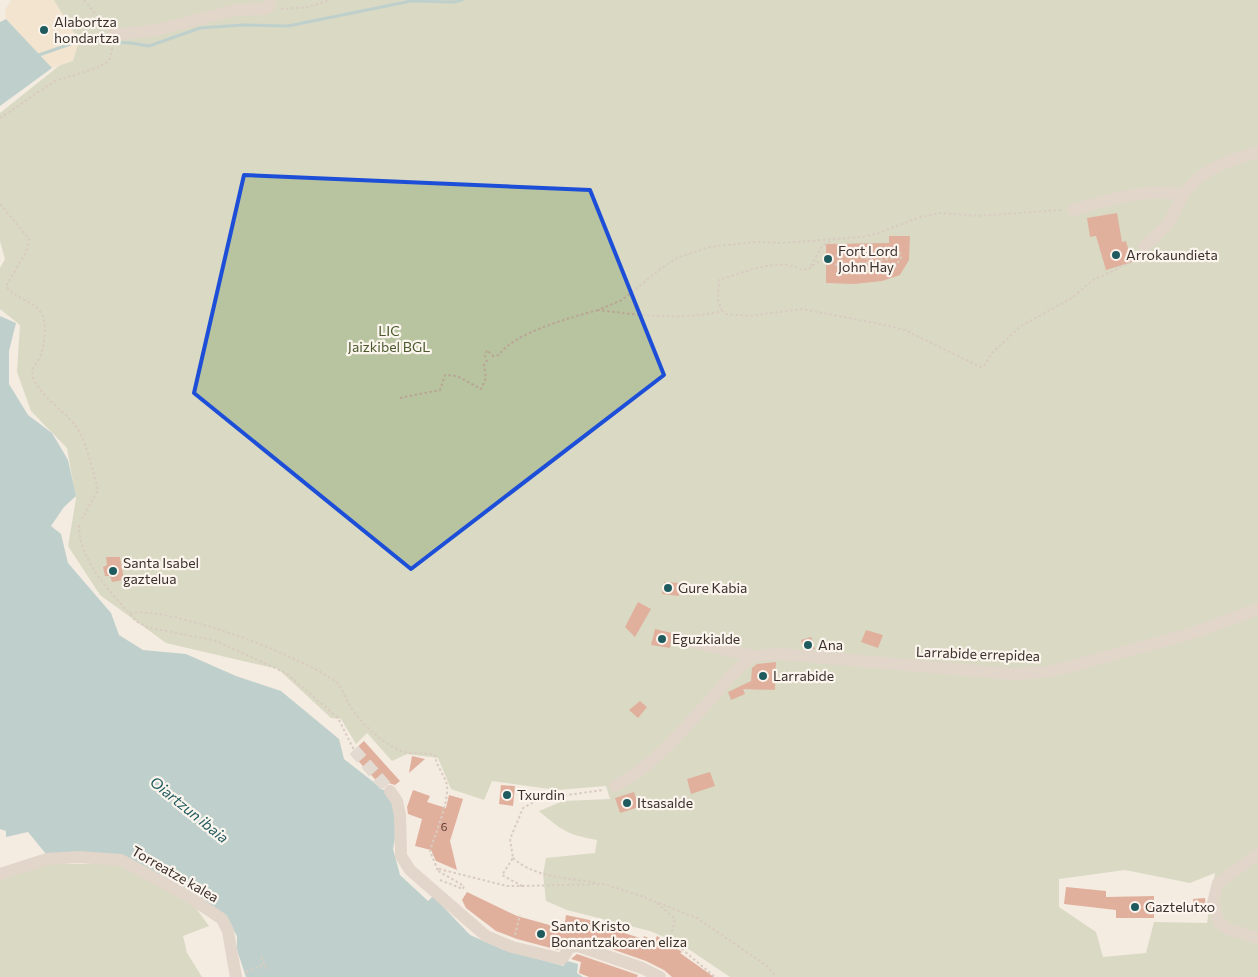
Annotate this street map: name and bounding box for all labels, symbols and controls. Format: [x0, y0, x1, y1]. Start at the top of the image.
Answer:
place label: Alabortza hondartza [54, 13, 119, 46]
marker: Alabortza hondartza [38, 24, 50, 36]
place label: Fort Lord John Hay [838, 242, 898, 275]
place label: Arrokaundieta [1126, 246, 1218, 263]
marker: Arrokaundieta [1110, 249, 1122, 261]
marker: Fort Lord John Hay [822, 253, 834, 265]
park label: LIC Jaizkibel BGL [348, 322, 430, 355]
place label: Santa Isabel gaztelua [123, 554, 199, 587]
marker: Santa Isabel gaztelua [107, 565, 119, 577]
place label: Gure Kabia [678, 579, 747, 596]
marker: Gure Kabia [662, 582, 674, 594]
place label: Eguzkialde [672, 630, 740, 647]
marker: Eguzkialde [656, 633, 668, 645]
place label: Ana [818, 636, 843, 653]
marker: Ana [802, 639, 814, 651]
street label: Larrabide errepidea [916, 643, 1040, 664]
place label: Larrabide [773, 667, 834, 684]
marker: Larrabide [757, 670, 769, 682]
water label: Oiartzun ibaia [147, 772, 233, 846]
place label: Txurdin [517, 786, 565, 803]
marker: Txurdin [501, 789, 513, 801]
place label: Itsasalde [637, 794, 693, 811]
marker: Itsasalde [621, 797, 633, 809]
house number: 6 [441, 820, 448, 833]
street label: Torreatze kalea [129, 842, 222, 905]
place label: Gaztelutxo [1145, 898, 1215, 915]
marker: Gaztelutxo [1129, 901, 1141, 913]
place label: Santo Kristo Bonantzakoaren eliza [551, 917, 687, 950]
marker: Santo Kristo Bonantzakoaren eliza [535, 928, 547, 940]

